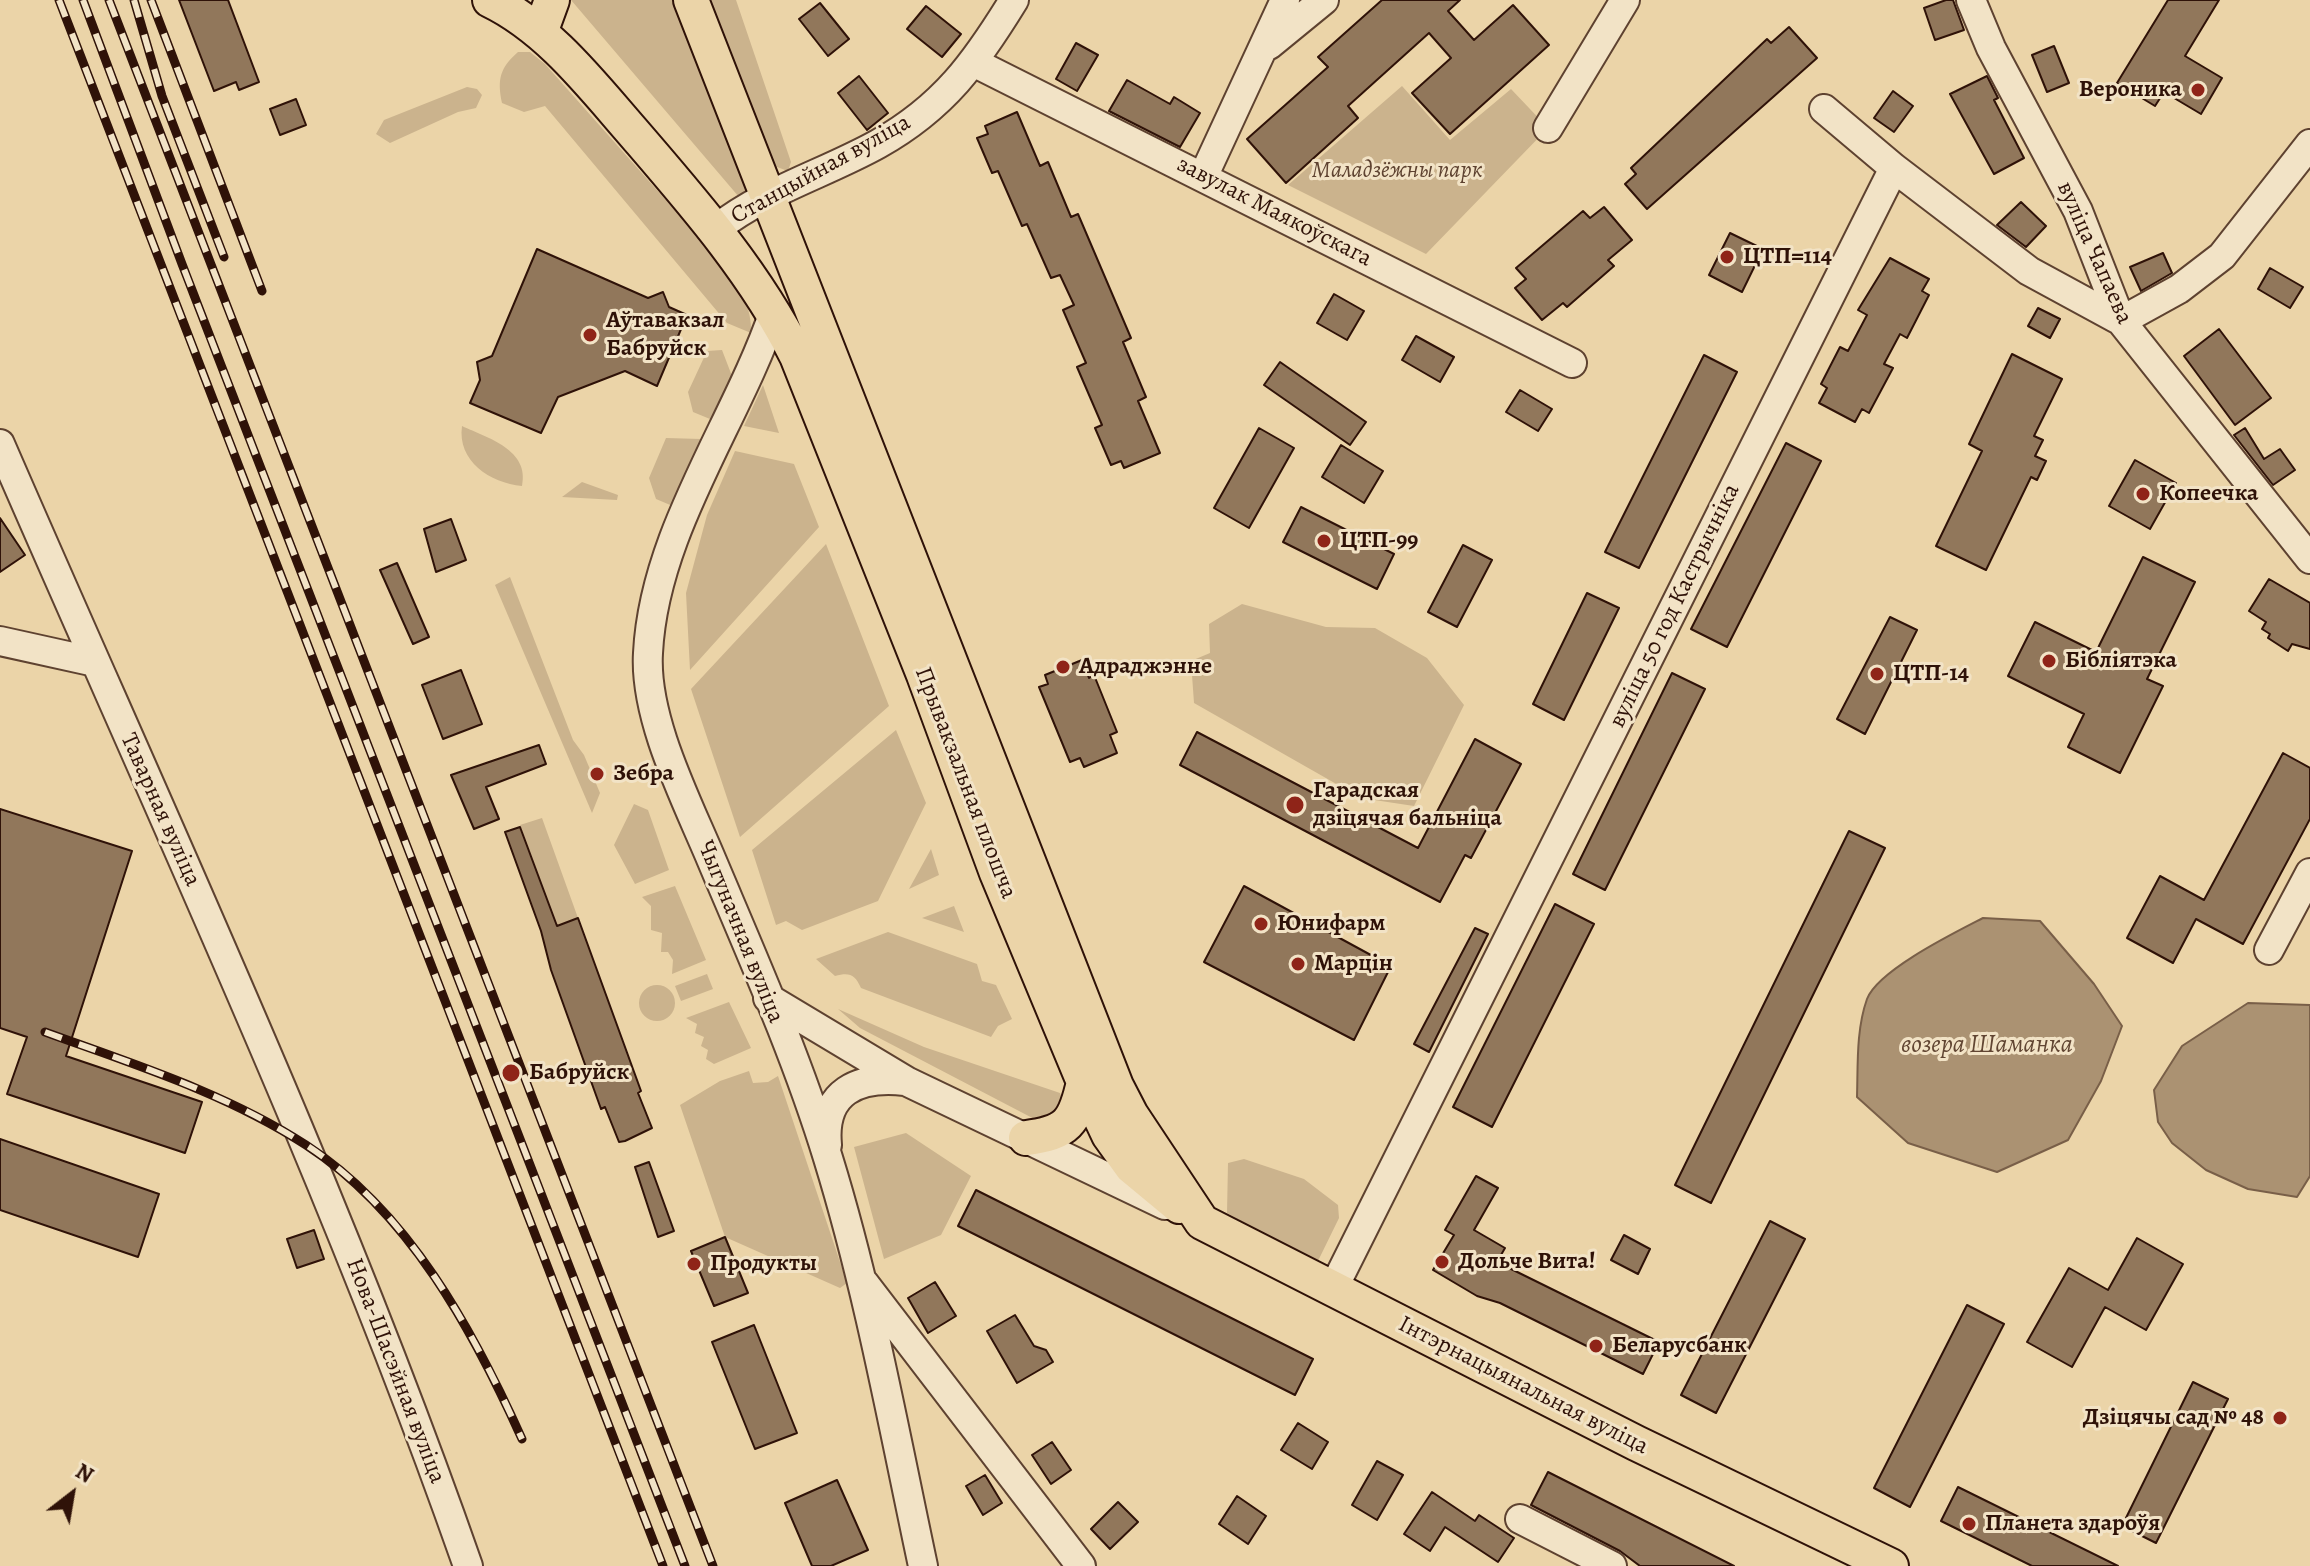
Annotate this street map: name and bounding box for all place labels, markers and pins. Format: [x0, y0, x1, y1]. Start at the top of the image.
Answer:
place label: Вероника [2079, 76, 2182, 104]
marker: Вероника [2189, 81, 2207, 99]
place label: ЦТП=114 [1743, 243, 1832, 271]
marker: ЦТП=114 [1718, 248, 1736, 266]
place label: Аўтавакзал Бабруйск [606, 307, 725, 363]
marker: Аўтавакзал Бабруйск [581, 326, 599, 344]
place label: Копеечка [2159, 480, 2258, 508]
marker: Копеечка [2134, 485, 2152, 503]
place label: ЦТП-99 [1340, 527, 1418, 555]
marker: ЦТП-99 [1315, 532, 1333, 550]
place label: Бібліятэка [2065, 647, 2177, 675]
marker: Бібліятэка [2040, 652, 2058, 670]
place label: Адраджэнне [1079, 653, 1212, 681]
marker: Адраджэнне [1054, 658, 1072, 676]
place label: ЦТП-14 [1893, 660, 1969, 688]
marker: ЦТП-14 [1868, 665, 1886, 683]
place label: Зебра [613, 760, 674, 788]
marker: Зебра [588, 765, 606, 783]
place label: Гарадская дзіцячая бальніца [1313, 777, 1502, 833]
marker: Гарадская дзіцячая бальніца [1284, 794, 1306, 816]
place label: Юнифарм [1277, 910, 1385, 938]
marker: Юнифарм [1252, 915, 1270, 933]
place label: Марцін [1314, 950, 1393, 978]
marker: Марцін [1289, 955, 1307, 973]
place label: Бабруйск [529, 1059, 630, 1087]
marker: Бабруйск [500, 1062, 522, 1084]
place label: Дольче Вита! [1458, 1248, 1596, 1276]
place label: Продукты [710, 1250, 817, 1278]
marker: Дольче Вита! [1433, 1253, 1451, 1271]
marker: Продукты [685, 1255, 703, 1273]
place label: Беларусбанк [1612, 1332, 1747, 1360]
marker: Беларусбанк [1587, 1337, 1605, 1355]
place label: Дзіцячы сад № 48 [2083, 1404, 2264, 1432]
marker: Дзіцячы сад № 48 [2271, 1409, 2289, 1427]
place label: Планета здароўя [1985, 1510, 2160, 1538]
marker: Планета здароўя [1960, 1515, 1978, 1533]

